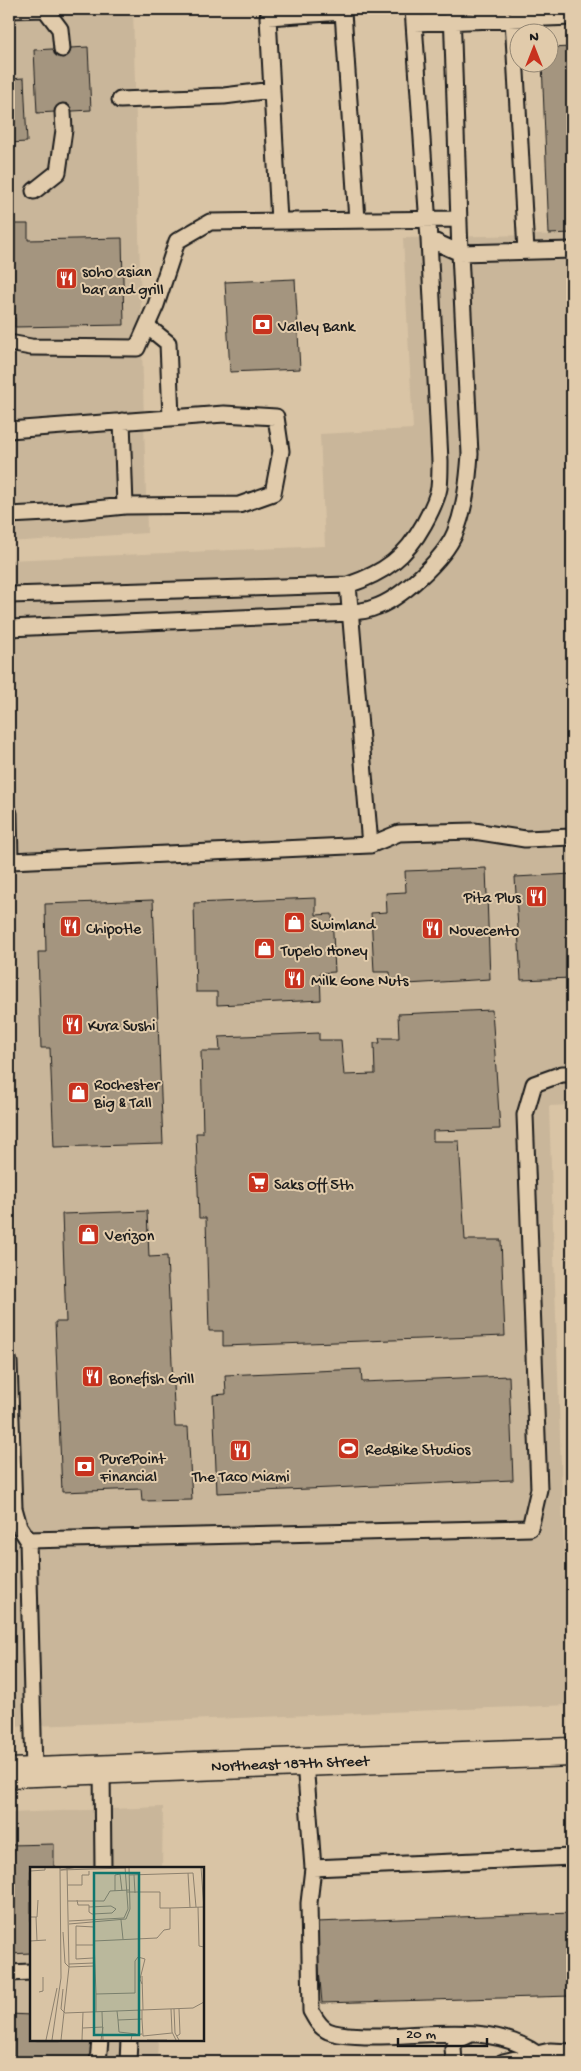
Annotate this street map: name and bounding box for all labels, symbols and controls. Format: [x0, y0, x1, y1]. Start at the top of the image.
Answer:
north arrow [508, 22, 558, 72]
text: N [529, 29, 539, 46]
place label: soho asian bar and grill [82, 264, 164, 301]
restaurant icon: soho asian bar and grill [54, 267, 78, 291]
bank icon: Valley Bank [250, 313, 274, 337]
place label: Valley Bank [277, 319, 356, 338]
restaurant icon: Pita Plus [525, 884, 549, 908]
place label: Pita Plus [463, 890, 522, 909]
shop icon: Swimland [283, 911, 307, 935]
restaurant icon: Chipotle [58, 915, 82, 939]
place label: Swimland [311, 917, 377, 936]
restaurant icon: Novecento [421, 917, 445, 941]
place label: Chipotle [86, 921, 142, 940]
place label: Novecento [449, 923, 519, 942]
shop icon: Tupelo Honey [253, 937, 277, 961]
place label: Tupelo Honey [280, 943, 368, 962]
restaurant icon: Milk Gone Nuts [283, 967, 307, 991]
place label: Milk Gone Nuts [311, 973, 410, 992]
restaurant icon: Kura Sushi [60, 1012, 84, 1036]
place label: Kura Sushi [88, 1018, 156, 1037]
place label: Rochester Big & Tall [93, 1077, 161, 1114]
shop icon: Rochester Big & Tall [66, 1080, 90, 1104]
supermarket icon: Saks Off 5th [246, 1171, 270, 1195]
place label: Saks Off 5th [274, 1177, 354, 1196]
shop icon: Verizon [77, 1222, 101, 1246]
place label: Verizon [104, 1228, 155, 1247]
restaurant icon: Bonefish Grill [81, 1365, 105, 1389]
place label: Bonefish Grill [108, 1371, 194, 1390]
sports icon: RedBike Studios [337, 1436, 361, 1460]
restaurant icon: The Taco Miami [229, 1439, 253, 1463]
place label: RedBike Studios [365, 1442, 471, 1461]
place label: PurePoint Financial [99, 1451, 166, 1488]
bank icon: PurePoint Financial [72, 1454, 96, 1478]
place label: The Taco Miami [191, 1469, 290, 1488]
street label: Northeast 187th Street [211, 1753, 371, 1778]
inset map [30, 1867, 204, 2041]
scale bar [398, 2016, 487, 2048]
text: 20 m [406, 2026, 436, 2044]

